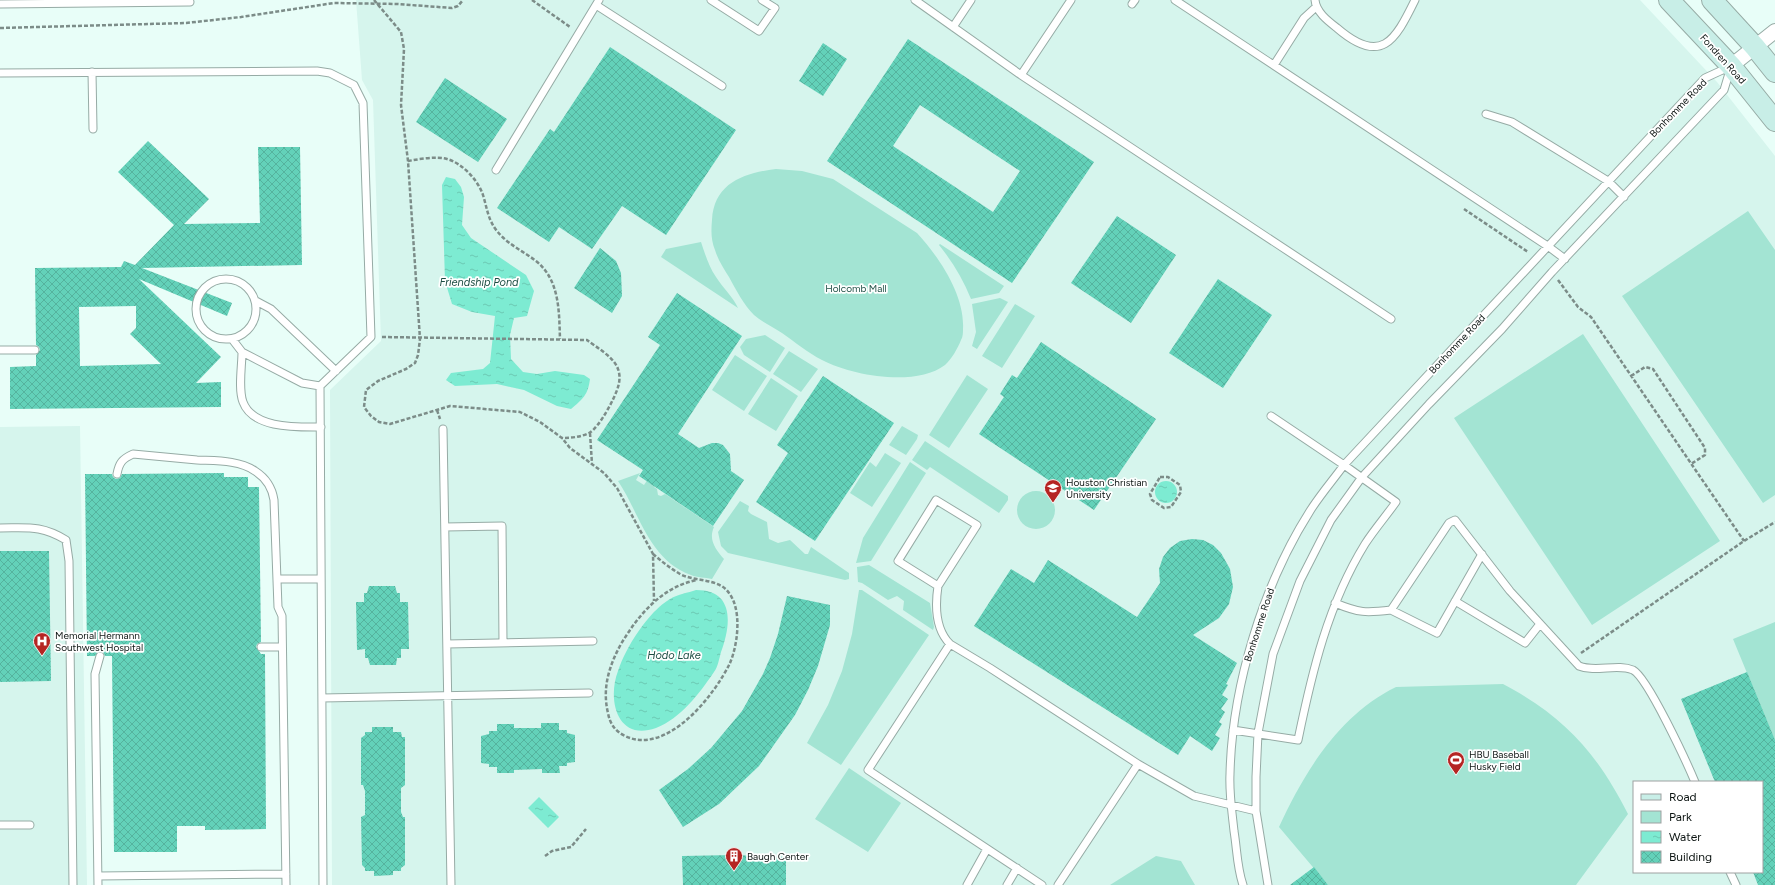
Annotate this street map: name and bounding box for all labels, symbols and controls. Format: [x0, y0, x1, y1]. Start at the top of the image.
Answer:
street label: Fondren Road [1697, 31, 1749, 87]
street label: Bonhomme Road [1647, 76, 1709, 140]
water label: Friendship Pond [439, 276, 519, 289]
park label: Holcomb Mall [825, 282, 887, 295]
street label: Bonhomme Road [1426, 311, 1488, 377]
place label: Houston Christian University [1066, 476, 1148, 501]
school or university icon: Houston Christian University [1043, 478, 1063, 503]
street label: Bonhomme Road [1241, 586, 1277, 664]
place label: Memorial Hermann Southwest Hospital [55, 629, 143, 654]
hospital icon: Memorial Hermann Southwest Hospital [32, 631, 52, 656]
water label: Hodo Lake [647, 649, 701, 662]
place label: HBU Baseball Husky Field [1469, 748, 1529, 773]
sports icon: HBU Baseball Husky Field [1446, 750, 1466, 775]
legend [1633, 781, 1763, 873]
text: Road [1669, 790, 1697, 804]
text: Park [1669, 810, 1692, 824]
text: Water [1669, 830, 1701, 844]
building icon: Baugh Center [724, 846, 744, 871]
place label: Baugh Center [747, 850, 809, 863]
text: Building [1669, 850, 1712, 864]

